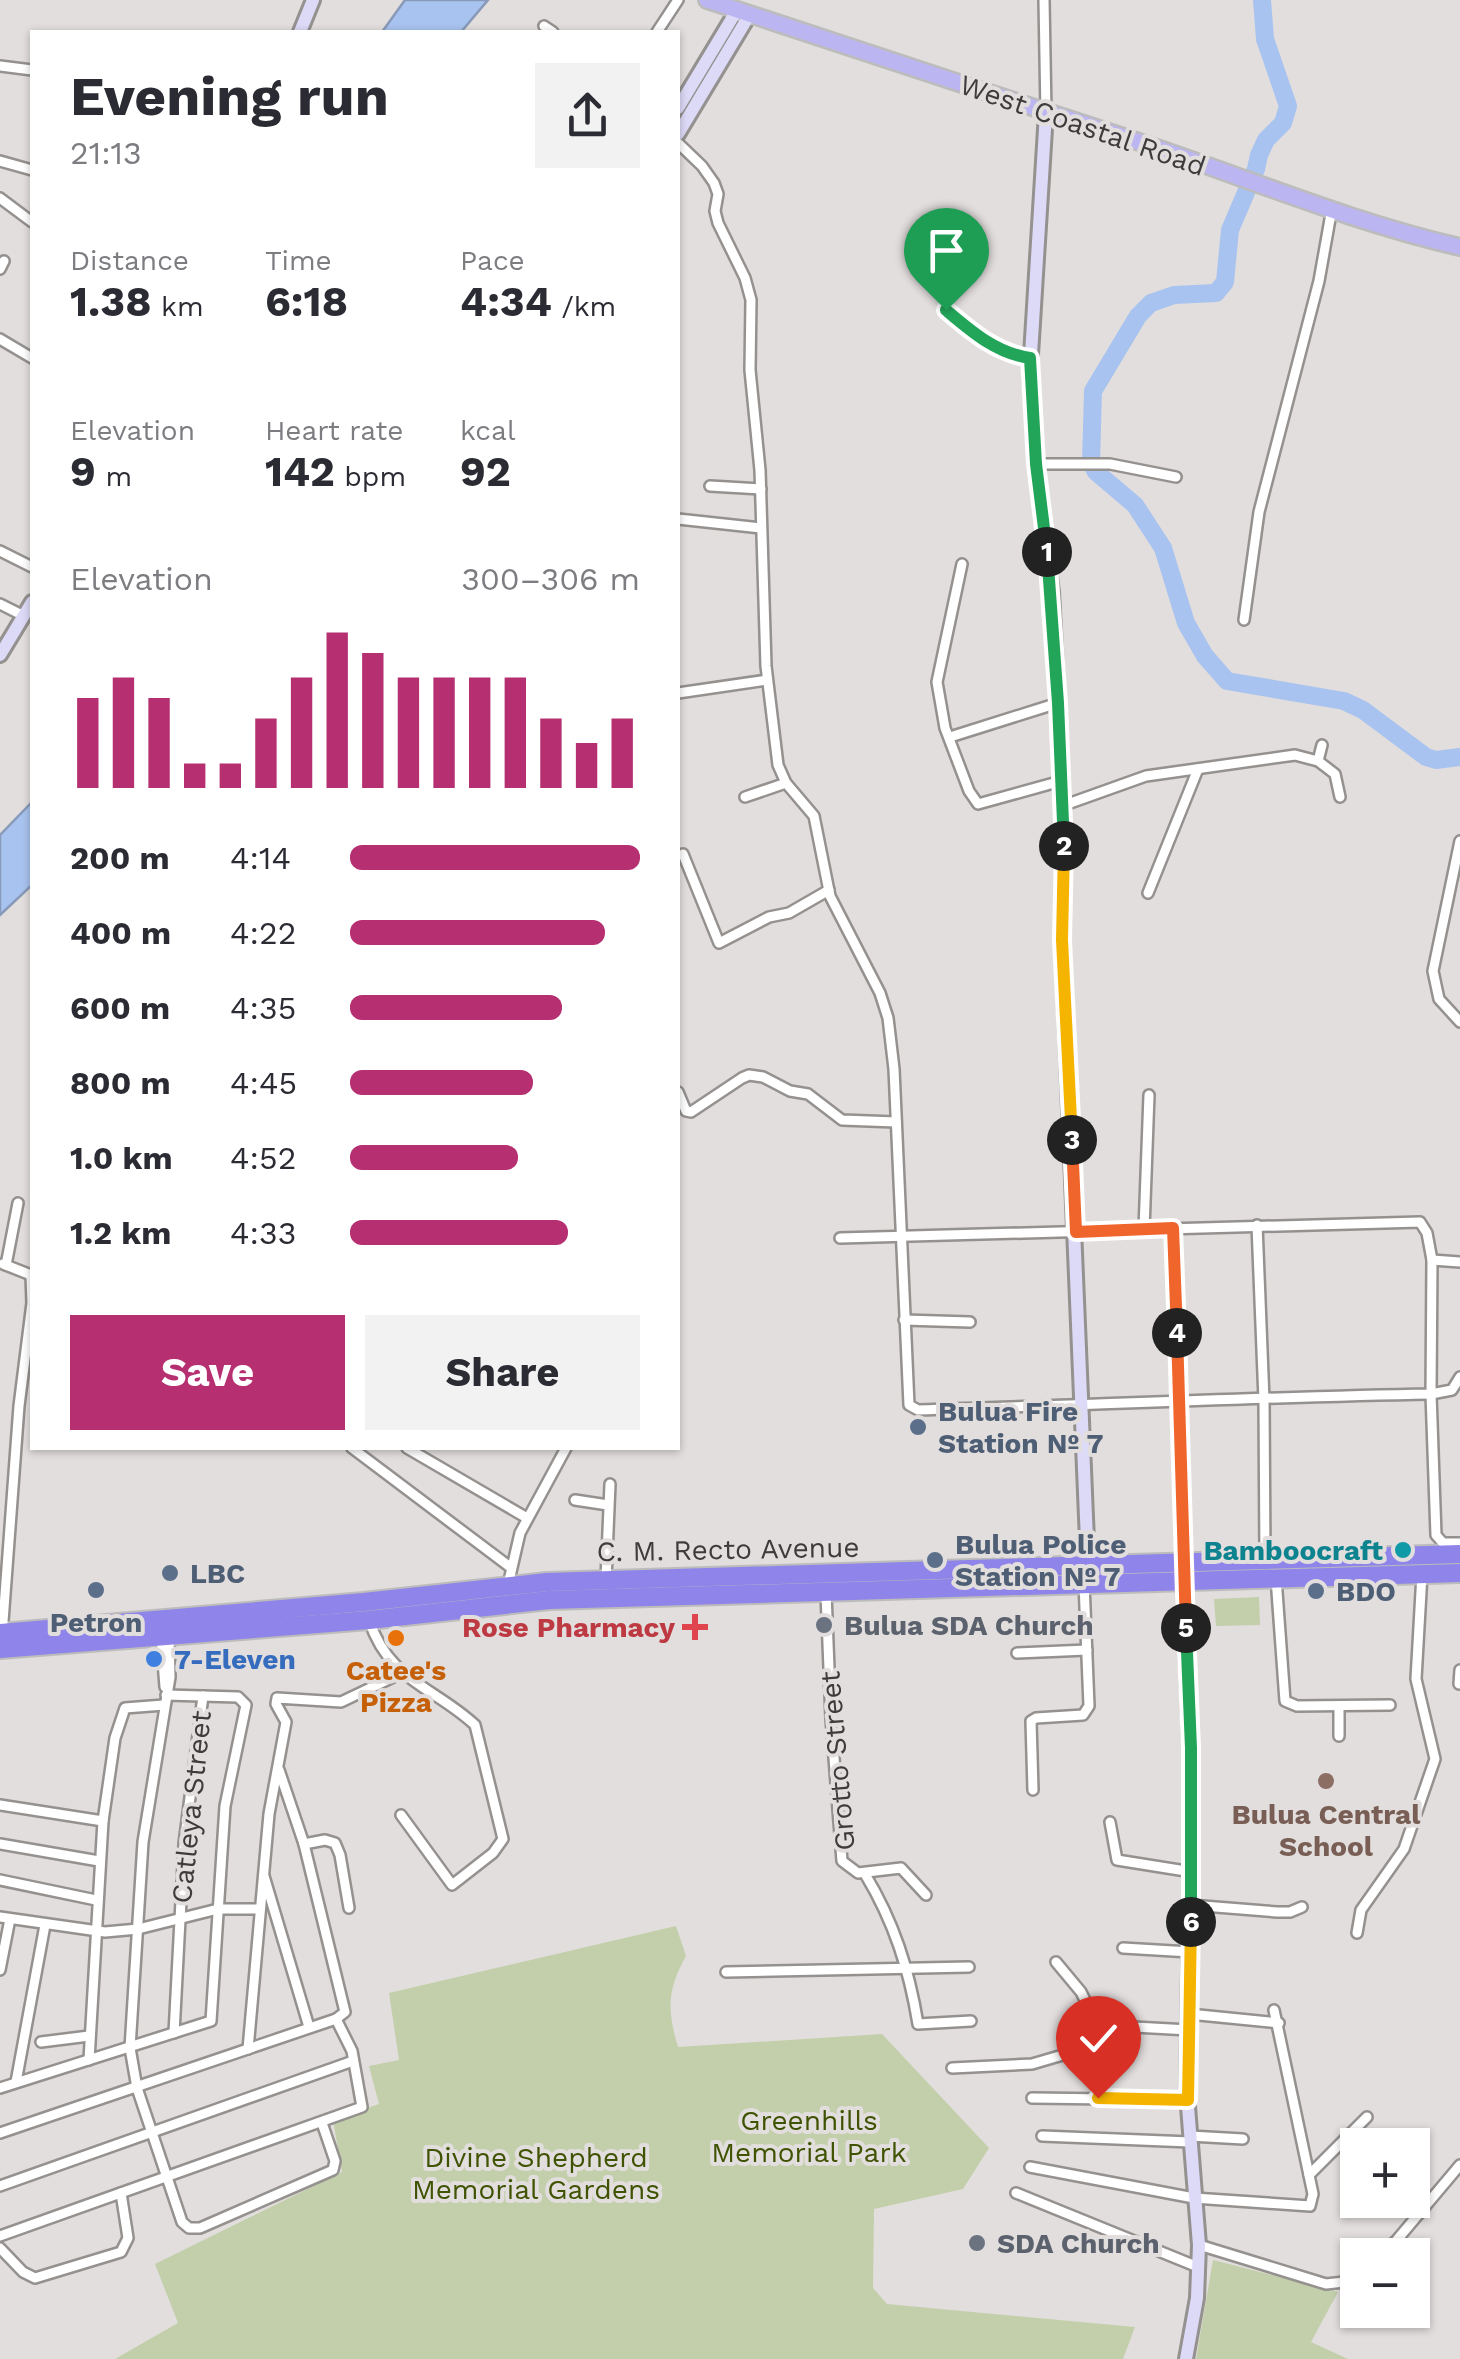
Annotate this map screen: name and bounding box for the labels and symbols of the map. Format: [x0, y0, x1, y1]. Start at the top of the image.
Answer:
street label: West Coastal Road [956, 68, 1210, 183]
pin [904, 208, 989, 311]
pin: 1 [1022, 527, 1072, 577]
pin: 2 [1039, 821, 1089, 871]
pin: 3 [1047, 1115, 1097, 1165]
pin: 4 [1152, 1308, 1202, 1358]
place label: Bulua Fire Station № 7 [938, 1395, 1104, 1460]
marker: Bulua Fire Station № 7 [907, 1416, 929, 1438]
place label: Bulua Police Station № 7 [955, 1528, 1126, 1593]
street label: C. M. Recto Avenue [596, 1531, 860, 1568]
place label: Bamboocraft [1203, 1534, 1383, 1567]
marker: Bamboocraft [1392, 1539, 1414, 1561]
marker: Bulua Police Station № 7 [924, 1549, 946, 1571]
place label: LBC [190, 1557, 245, 1590]
marker: LBC [159, 1562, 181, 1584]
place label: BDO [1336, 1575, 1396, 1608]
marker: Petron [85, 1579, 107, 1601]
marker: BDO [1305, 1580, 1327, 1602]
pin: 5 [1161, 1603, 1211, 1653]
place label: Petron [50, 1606, 142, 1639]
place label: Bulua SDA Church [844, 1609, 1094, 1642]
place label: Rose Pharmacy [462, 1611, 675, 1644]
marker: Bulua SDA Church [813, 1614, 835, 1636]
marker: Rose Pharmacy [684, 1616, 706, 1638]
marker: Catee's Pizza [385, 1627, 407, 1649]
place label: 7-Eleven [174, 1643, 296, 1676]
marker: 7-Eleven [143, 1648, 165, 1670]
place label: Catee's Pizza [346, 1654, 446, 1719]
street label: Grotto Street [813, 1670, 862, 1852]
street label: Catleya Street [165, 1709, 218, 1905]
marker: Bulua Central School [1315, 1770, 1337, 1792]
place label: Bulua Central School [1232, 1798, 1421, 1863]
pin: 6 [1166, 1897, 1216, 1947]
pin [1056, 1996, 1141, 2099]
park label: Greenhills Memorial Park [711, 2104, 907, 2169]
park label: Divine Shepherd Memorial Gardens [412, 2141, 660, 2206]
place label: SDA Church [997, 2227, 1160, 2260]
marker: SDA Church [966, 2232, 988, 2254]

